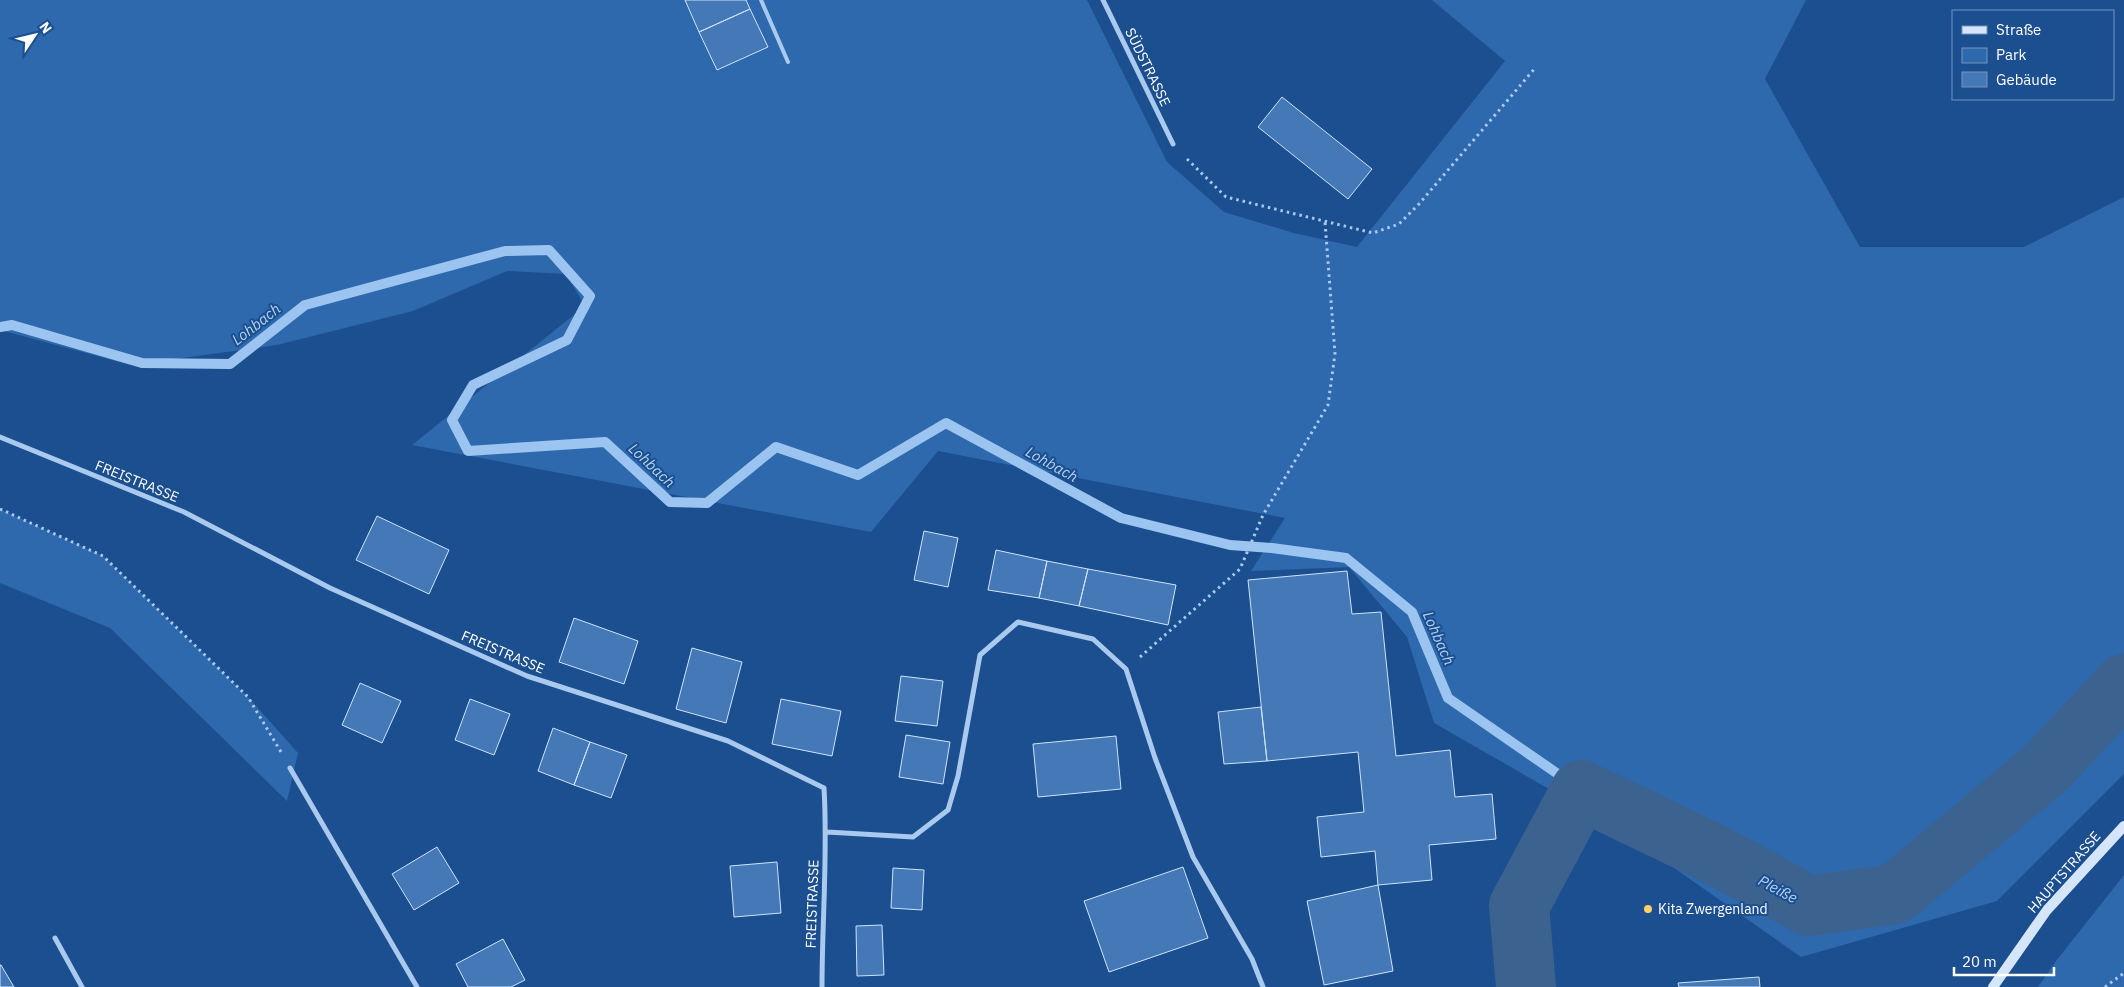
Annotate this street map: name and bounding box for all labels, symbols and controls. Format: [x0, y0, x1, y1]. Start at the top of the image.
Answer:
north arrow [10, 10, 60, 60]
legend [1952, 10, 2114, 100]
text: N [35, 18, 56, 37]
text: Straße [1996, 20, 2041, 39]
street label: SÜDSTRASSE [1121, 25, 1175, 109]
text: Park [1996, 45, 2026, 64]
text: Gebäude [1996, 70, 2057, 89]
water label: Lohbach [228, 299, 284, 349]
water label: Lohbach [625, 439, 679, 491]
water label: Lohbach [1023, 442, 1081, 486]
street label: FREISTRASSE [92, 456, 182, 506]
water label: Lohbach [1419, 608, 1459, 668]
street label: FREISTRASSE [459, 626, 547, 678]
street label: HAUPTSTRASSE [2024, 827, 2104, 917]
street label: FREISTRASSE [801, 859, 823, 949]
water label: Pleiße [1755, 871, 1801, 907]
place label: Kita Zwergenland [1658, 900, 1768, 918]
marker: Kita Zwergenland [1642, 903, 1654, 915]
scale bar [1954, 944, 2054, 976]
text: 20 m [1962, 952, 1997, 971]

